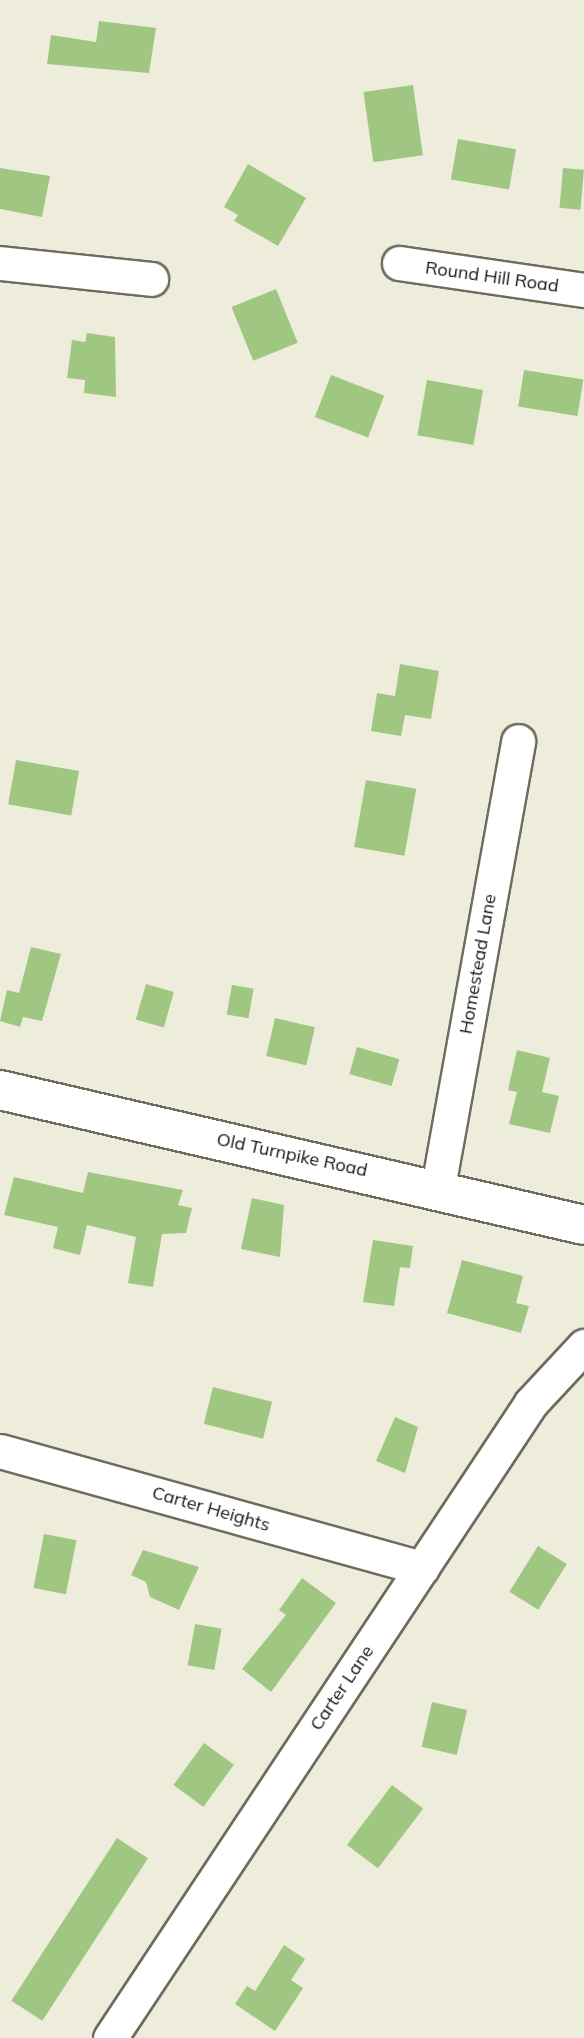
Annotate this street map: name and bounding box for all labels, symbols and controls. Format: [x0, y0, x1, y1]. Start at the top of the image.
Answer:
street label: Round Hill Road [424, 257, 560, 297]
street label: Homestead Lane [455, 892, 501, 1036]
street label: Old Turnpike Road [215, 1128, 369, 1182]
street label: Carter Heights [150, 1482, 272, 1536]
street label: Carter Lane [306, 1641, 378, 1735]

